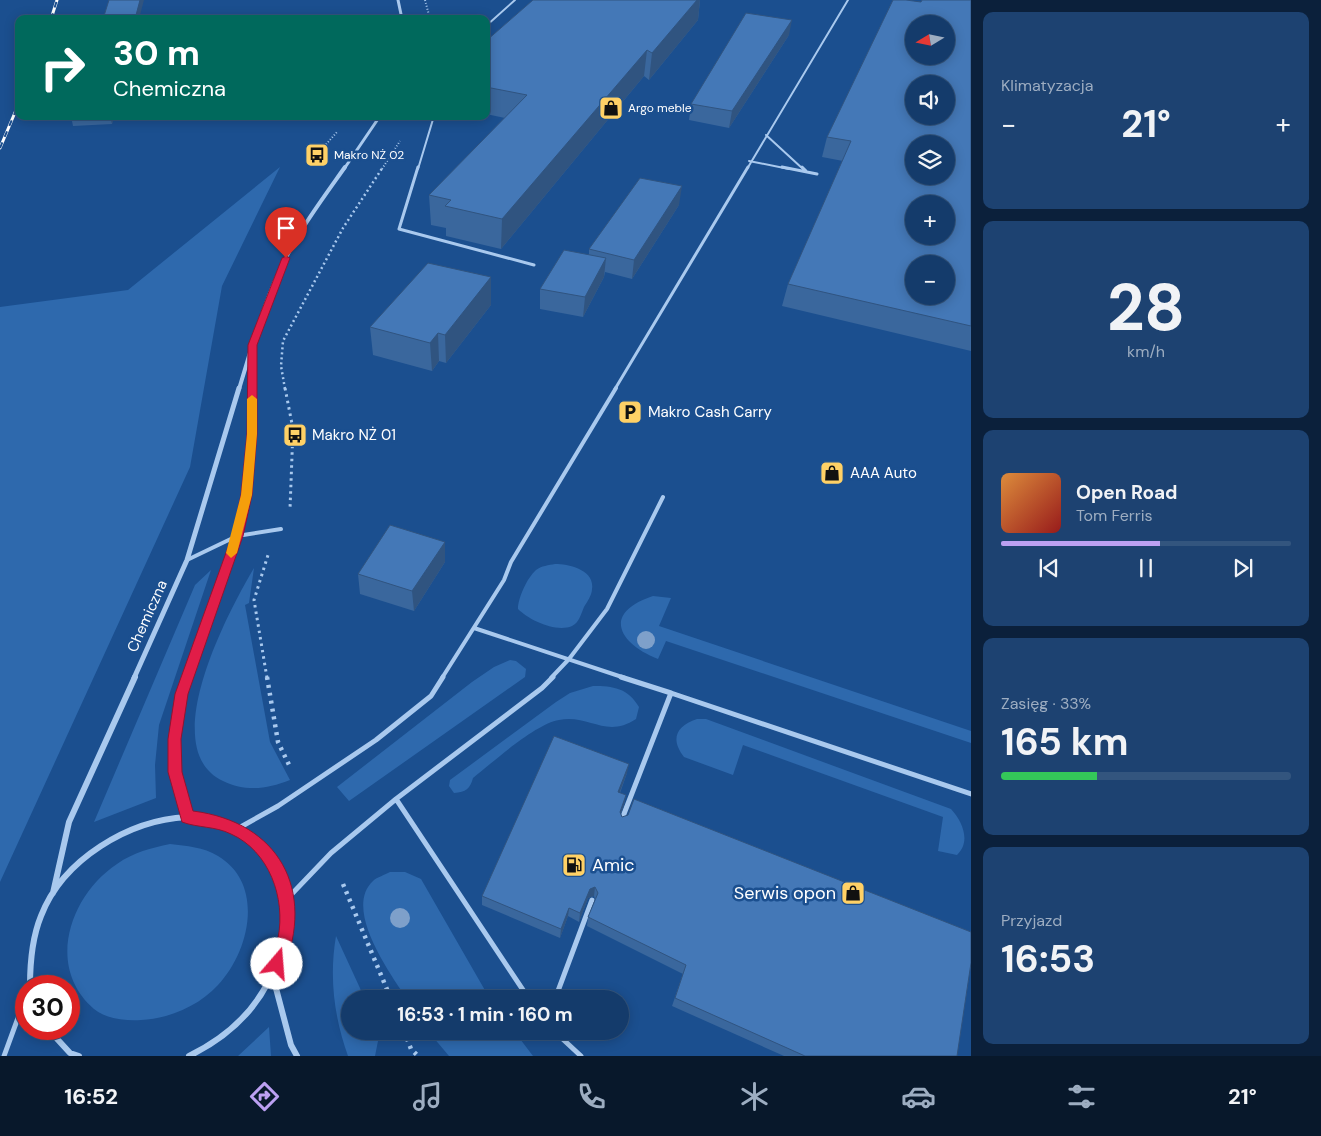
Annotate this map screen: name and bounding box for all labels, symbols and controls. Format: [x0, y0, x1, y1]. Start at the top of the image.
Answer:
north arrow [905, 15, 955, 65]
map controls [905, 15, 955, 305]
text: 30 m [113, 30, 200, 76]
icon: right [30, 35, 95, 100]
text: Chemiczna [113, 74, 226, 103]
button: sound [905, 75, 955, 125]
text: Klimatyzacja [1001, 75, 1093, 96]
shop icon: Argo meble [598, 95, 624, 121]
text: 21° [1121, 99, 1171, 149]
place label: Argo meble [628, 100, 692, 116]
text: − [1001, 106, 1016, 143]
text: + [1276, 106, 1291, 143]
button: layers [905, 135, 955, 185]
bus stop icon: Makro NŻ 02 [304, 142, 330, 168]
place label: Makro NŻ 02 [334, 147, 404, 163]
button: + [905, 195, 955, 245]
pin [265, 207, 307, 258]
icon: arrive [272, 214, 300, 242]
button: − [905, 255, 955, 305]
text: 28 [1107, 266, 1185, 350]
text: km/h [1127, 341, 1165, 362]
parking icon: Makro Cash Carry [617, 399, 643, 425]
place label: Makro Cash Carry [648, 402, 773, 422]
bus stop icon: Makro NŻ 01 [282, 422, 308, 448]
place label: Makro NŻ 01 [312, 425, 396, 445]
shop icon: AAA Auto [819, 460, 845, 486]
place label: AAA Auto [850, 463, 917, 483]
text: Open Road [1076, 480, 1178, 505]
text: Tom Ferris [1076, 505, 1153, 526]
icon: previous [1035, 554, 1063, 582]
icon: pause [1132, 554, 1160, 582]
icon: next [1229, 554, 1257, 582]
street label: Chemiczna [122, 577, 172, 655]
text: Zasięg · 33% [1001, 693, 1091, 714]
text: 165 km [1001, 717, 1128, 767]
fuel station icon: Amic [561, 852, 587, 878]
place label: Amic [592, 853, 635, 877]
shop icon: Serwis opon [840, 880, 866, 906]
place label: Serwis opon [734, 881, 836, 905]
text: Przyjazd [1001, 910, 1062, 931]
text: 16:53 [1001, 934, 1095, 984]
position arrow [250, 937, 302, 989]
speed limit sign: 30 [15, 975, 80, 1040]
text: 16:53 · 1 min · 160 m [397, 1002, 573, 1027]
icon: directions [247, 1079, 282, 1114]
icon: music [410, 1079, 445, 1114]
icon: phone [574, 1079, 609, 1114]
icon: climate [737, 1079, 772, 1114]
icon: car [901, 1079, 936, 1114]
icon: filters [1064, 1079, 1099, 1114]
text: 16:52 [64, 1082, 118, 1111]
text: 21° [1228, 1082, 1257, 1111]

